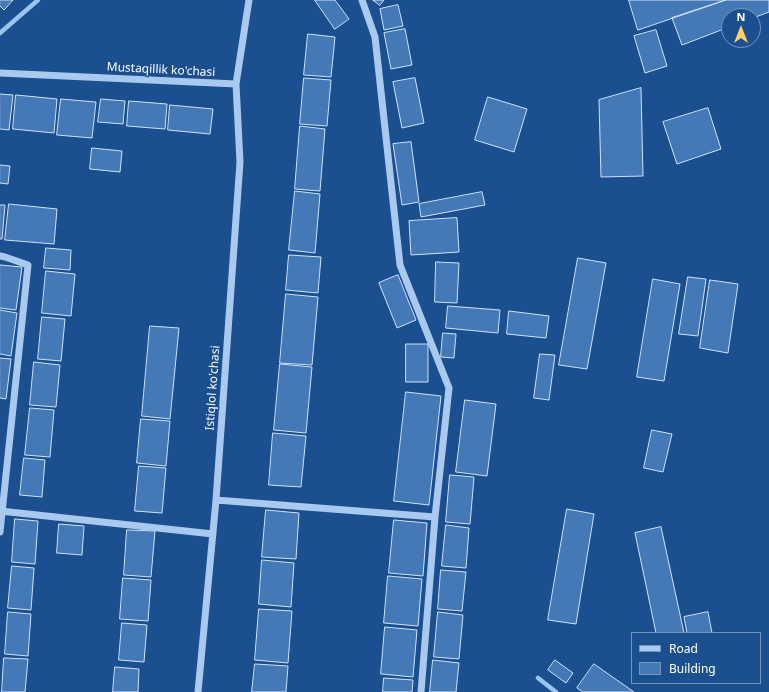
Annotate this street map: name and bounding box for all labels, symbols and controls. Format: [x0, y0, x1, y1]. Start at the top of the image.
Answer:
north arrow [721, 8, 761, 48]
text: N [737, 9, 745, 24]
street label: Mustaqillik ko'chasi [106, 60, 216, 80]
street label: Istiqlol ko'chasi [203, 345, 223, 431]
legend [631, 632, 761, 684]
text: Road [669, 640, 698, 657]
text: Building [669, 660, 716, 677]

